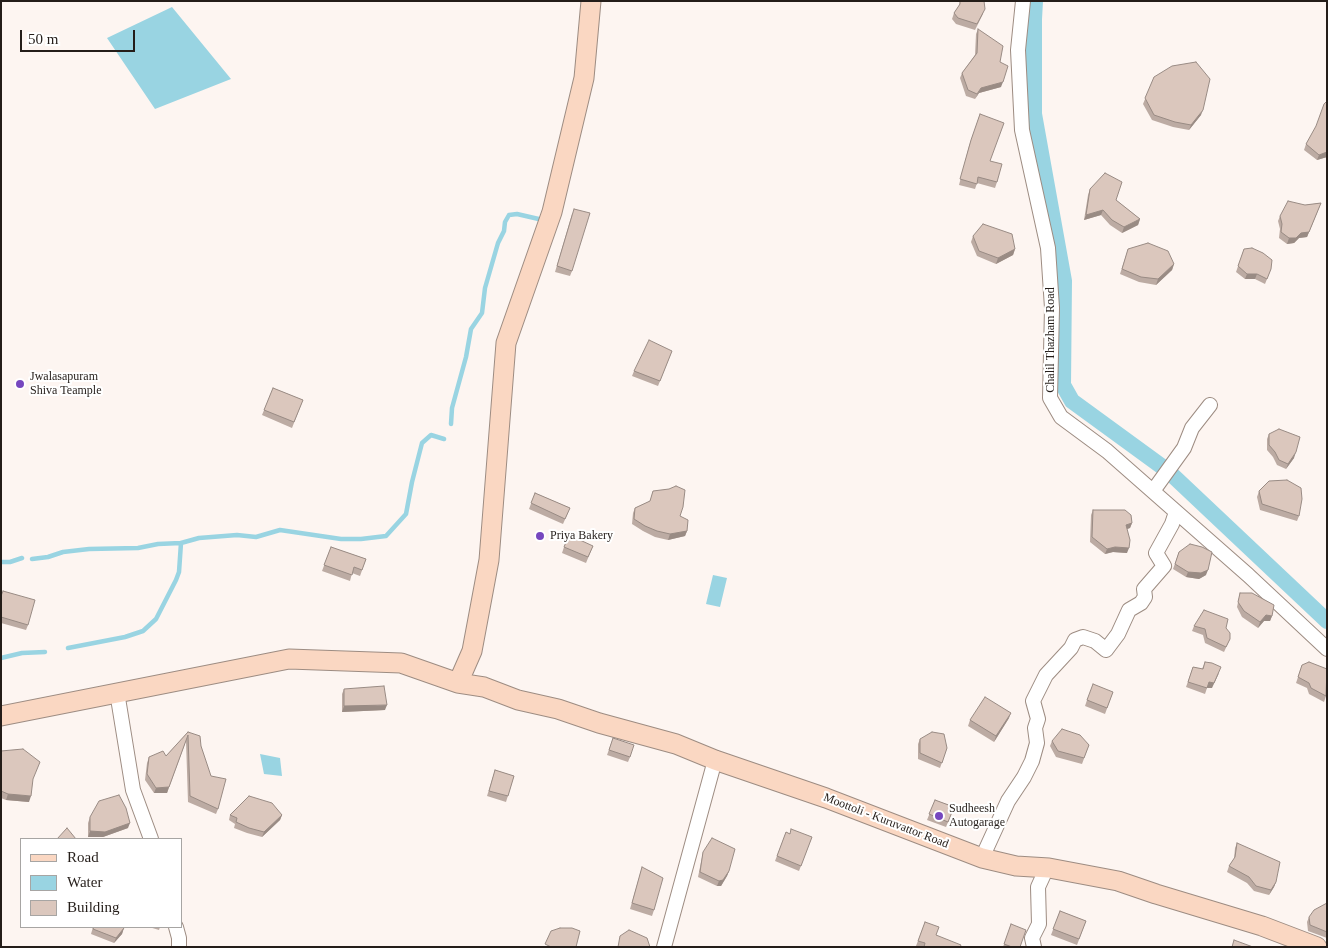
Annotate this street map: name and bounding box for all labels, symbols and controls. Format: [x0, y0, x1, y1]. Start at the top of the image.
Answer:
scale bar [22, 20, 138, 52]
text: 50 m [28, 31, 58, 47]
street label: Chalil Thazham Road [1044, 287, 1058, 393]
place label: Jwalasapuram Shiva Teample [30, 370, 101, 398]
marker: Jwalasapuram Shiva Teample [14, 378, 26, 390]
place label: Priya Bakery [550, 529, 613, 543]
marker: Priya Bakery [534, 530, 546, 542]
street label: Moottoli - Kuruvattor Road [821, 790, 951, 852]
place label: Sudheesh Autogarage [949, 802, 1005, 830]
marker: Sudheesh Autogarage [933, 810, 945, 822]
legend [20, 838, 182, 928]
text: Road [67, 849, 99, 865]
text: Water [67, 874, 102, 890]
text: Building [67, 899, 120, 915]

